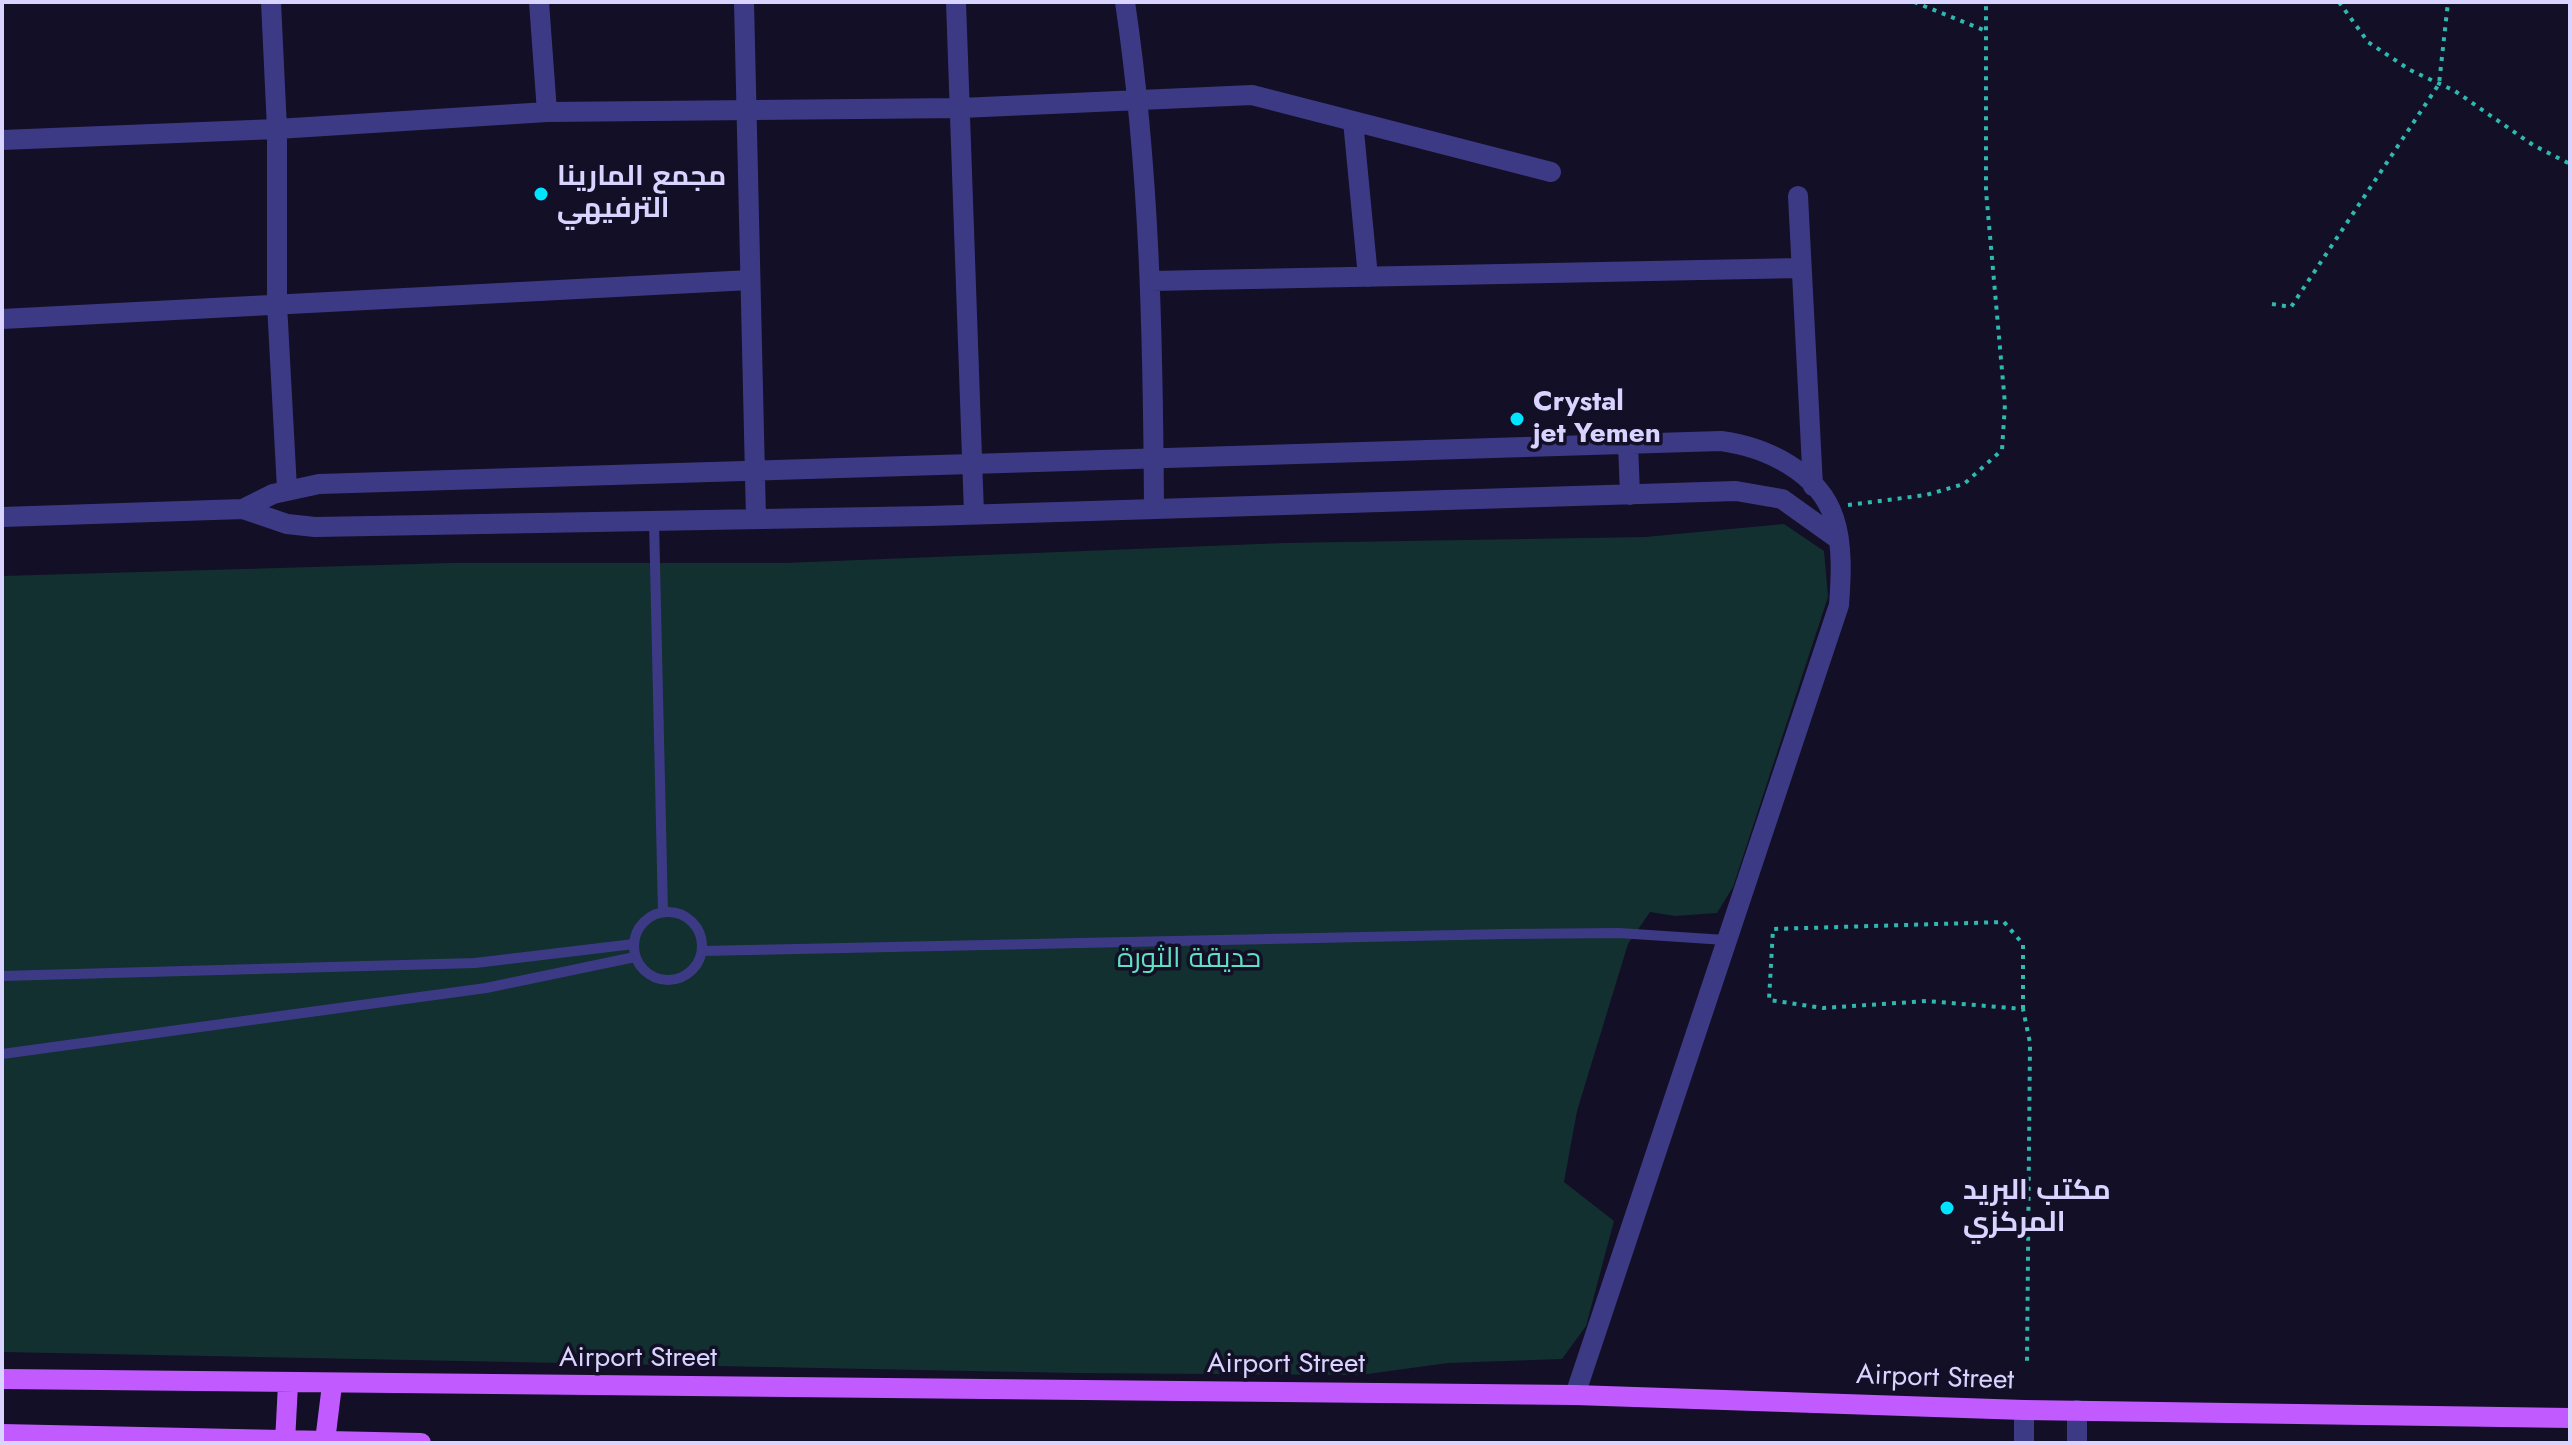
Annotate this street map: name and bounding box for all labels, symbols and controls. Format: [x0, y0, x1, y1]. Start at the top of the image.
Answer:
place label: مجمع المارينا الترفيهي [557, 161, 726, 227]
marker: مجمع المارينا الترفيهي [532, 185, 550, 203]
place label: Crystal jet Yemen [1533, 386, 1661, 452]
marker: Crystal jet Yemen [1508, 410, 1526, 428]
park label: حديقة الثورة [1117, 943, 1261, 977]
place label: مكتب البريد المركزي [1963, 1175, 2111, 1241]
marker: مكتب البريد المركزي [1938, 1199, 1956, 1217]
street label: Airport Street [559, 1342, 717, 1376]
street label: Airport Street [1207, 1348, 1365, 1382]
street label: Airport Street [1855, 1359, 2015, 1399]

